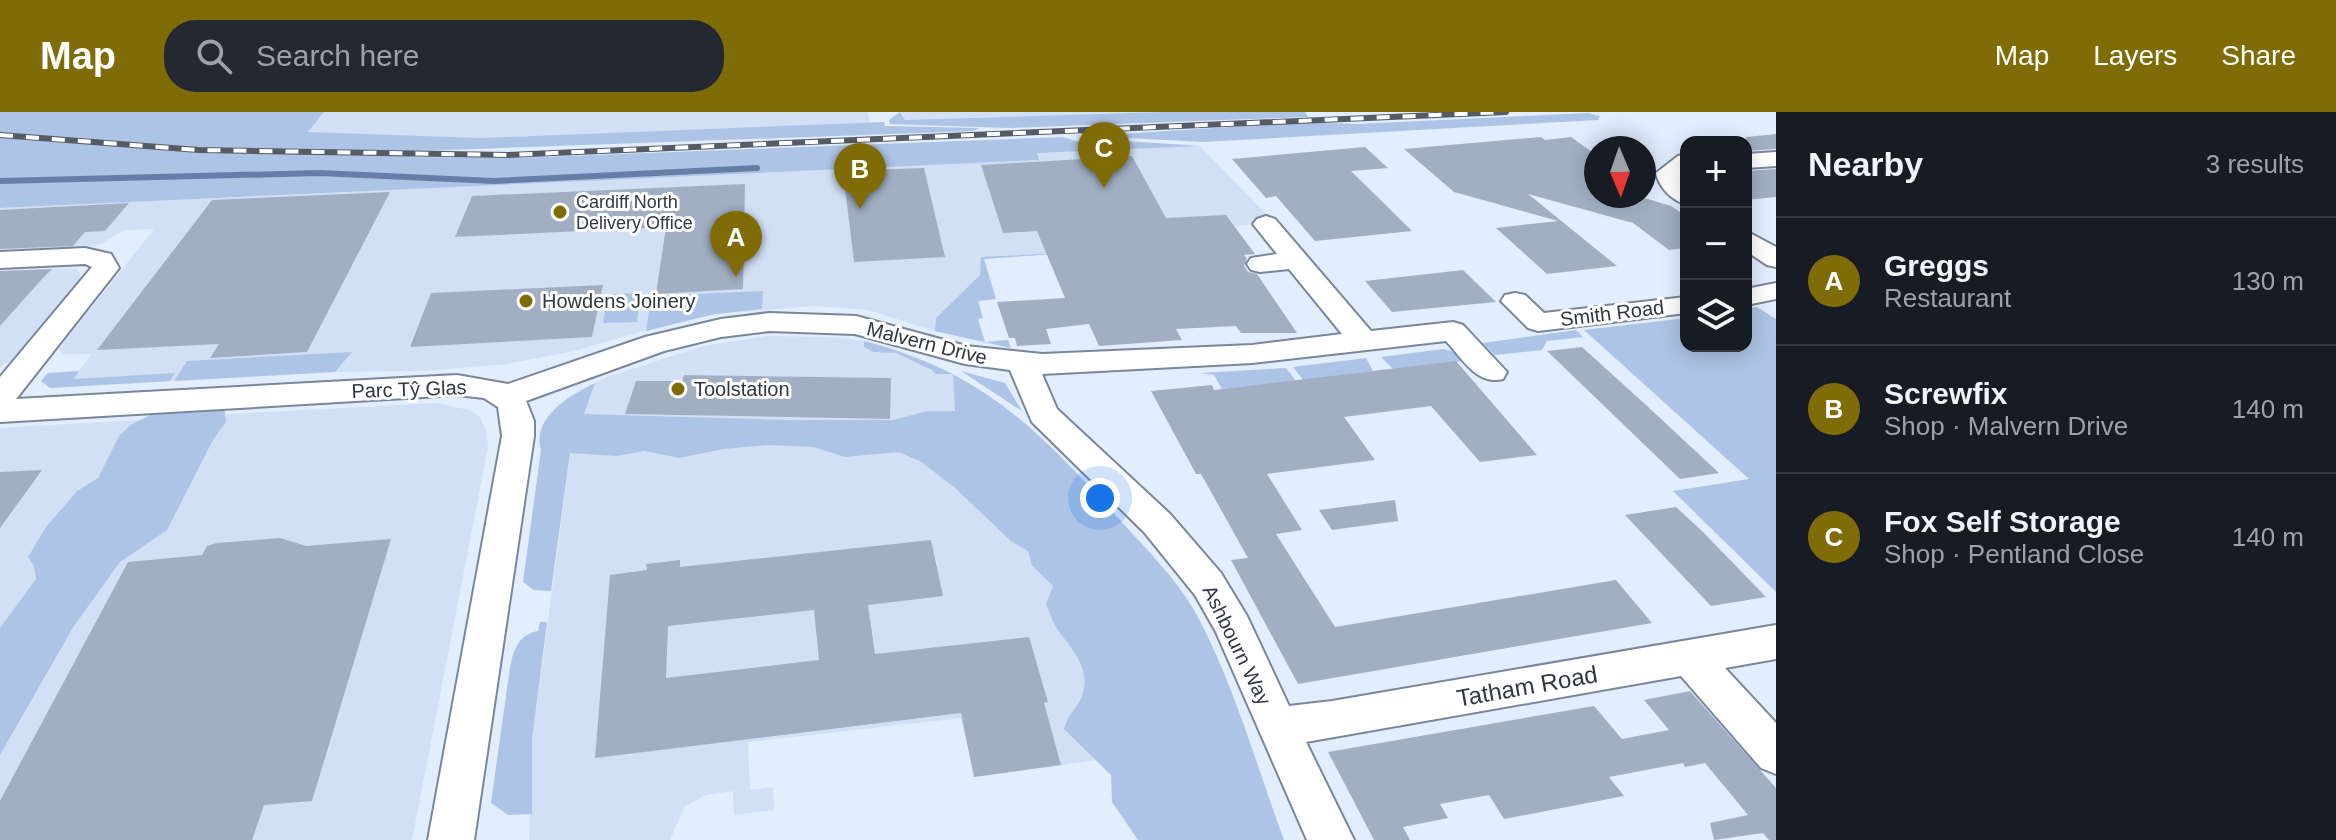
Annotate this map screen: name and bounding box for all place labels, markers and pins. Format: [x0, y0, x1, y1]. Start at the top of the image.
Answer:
pin: C [1078, 122, 1130, 188]
pin: B [834, 143, 886, 209]
place label: Cardiff North Delivery Office [576, 192, 693, 233]
marker: Cardiff North Delivery Office [551, 203, 569, 221]
pin: A [710, 211, 762, 277]
place label: Howdens Joinery [542, 290, 695, 312]
marker: Howdens Joinery [517, 292, 535, 310]
place label: Toolstation [694, 378, 790, 400]
marker: Toolstation [669, 380, 687, 398]

